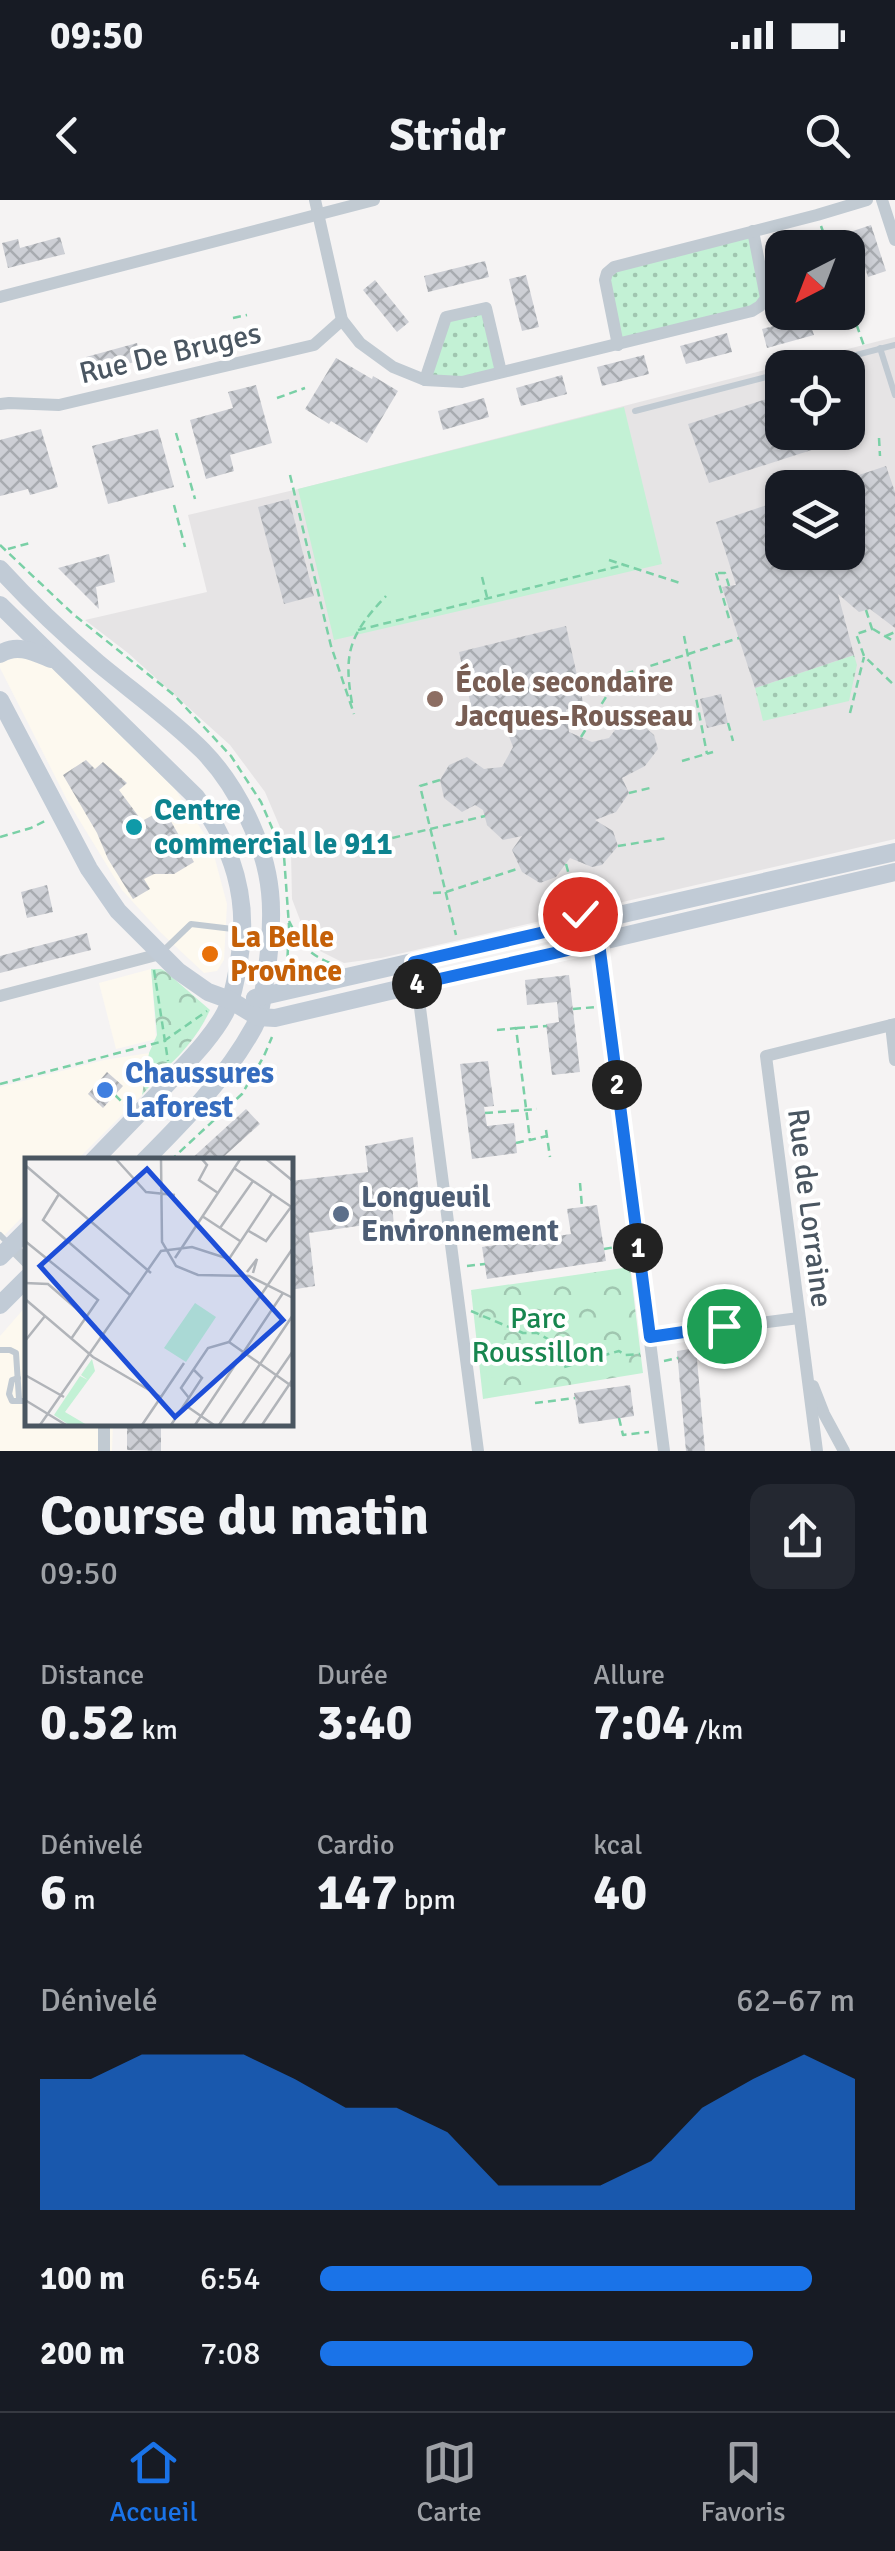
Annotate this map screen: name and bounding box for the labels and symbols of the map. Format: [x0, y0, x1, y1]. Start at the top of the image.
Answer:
north arrow [765, 230, 865, 330]
street label: Rue De Bruges [76, 315, 265, 392]
place label: École secondaire Jacques-Rousseau [455, 663, 693, 735]
marker: École secondaire Jacques-Rousseau [424, 688, 446, 710]
place label: Centre commercial le 911 [154, 792, 393, 863]
marker: Centre commercial le 911 [123, 816, 145, 838]
pin [538, 872, 623, 957]
place label: La Belle Province [230, 919, 342, 990]
marker: La Belle Province [199, 943, 221, 965]
pin: 4 [392, 959, 442, 1009]
place label: Chaussures Laforest [125, 1055, 274, 1126]
pin: 2 [592, 1060, 642, 1110]
marker: Chaussures Laforest [94, 1079, 116, 1101]
street label: Rue de Lorraine [779, 1107, 840, 1310]
inset map [25, 1158, 292, 1426]
place label: Longueuil Environnement [361, 1179, 559, 1250]
marker: Longueuil Environnement [330, 1203, 352, 1225]
pin: 1 [613, 1223, 663, 1273]
pin [682, 1284, 767, 1369]
park label: Parc Roussillon [471, 1300, 605, 1371]

